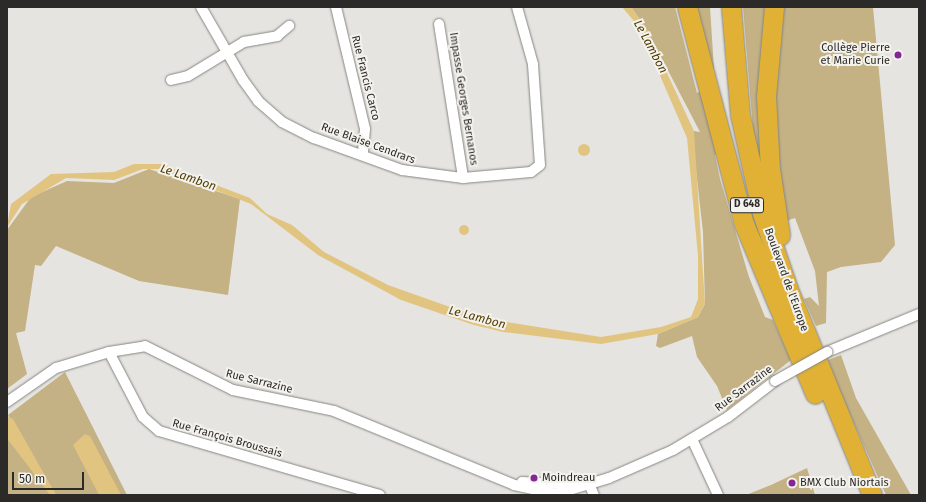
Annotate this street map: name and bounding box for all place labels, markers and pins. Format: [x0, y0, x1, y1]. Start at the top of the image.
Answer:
place label: Collège Pierre et Marie Curie [821, 42, 890, 68]
marker: Collège Pierre et Marie Curie [893, 50, 903, 60]
place label: Moindreau [542, 471, 595, 485]
marker: Moindreau [529, 473, 539, 483]
place label: BMX Club Niortais [800, 476, 889, 490]
marker: BMX Club Niortais [787, 478, 797, 488]

